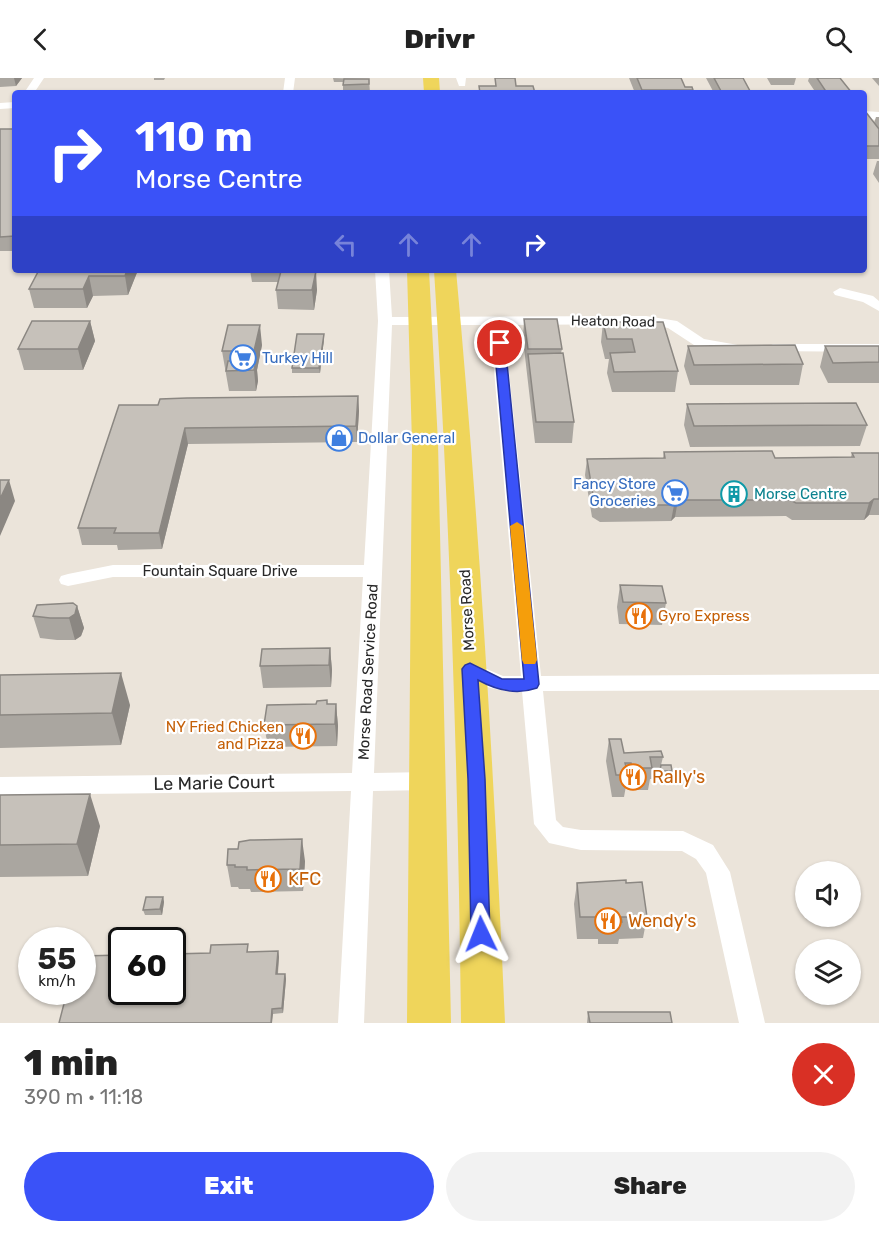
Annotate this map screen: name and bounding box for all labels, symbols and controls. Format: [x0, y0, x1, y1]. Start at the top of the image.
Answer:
icon: back [24, 23, 57, 56]
text: Drivr [404, 23, 475, 55]
icon: search [822, 23, 855, 56]
text: 110 m [135, 112, 253, 162]
icon: right [36, 114, 114, 192]
text: Morse Centre [135, 163, 303, 195]
icon: left [329, 228, 362, 261]
icon: ahead [392, 228, 425, 261]
icon: ahead [455, 228, 488, 261]
icon: right [518, 228, 551, 261]
street label: Heaton Road [571, 312, 655, 331]
pin [474, 317, 525, 368]
icon: arrive [483, 326, 516, 359]
supermarket icon: Turkey Hill [228, 343, 258, 373]
place label: Turkey Hill [262, 349, 333, 367]
shop icon: Dollar General [324, 423, 354, 453]
place label: Dollar General [358, 429, 455, 447]
place label: Fancy Store Groceries [573, 475, 656, 510]
supermarket icon: Fancy Store Groceries [660, 478, 690, 508]
building icon: Morse Centre [719, 479, 749, 509]
place label: Morse Centre [754, 485, 847, 503]
street label: Fountain Square Drive [142, 562, 298, 580]
street label: Morse Road [456, 569, 478, 651]
street label: Morse Road Service Road [354, 583, 382, 761]
restaurant icon: Gyro Express [624, 601, 654, 631]
place label: Gyro Express [658, 607, 750, 625]
place label: NY Fried Chicken and Pizza [166, 718, 284, 753]
restaurant icon: NY Fried Chicken and Pizza [288, 721, 318, 751]
restaurant icon: Rally's [618, 762, 648, 792]
place label: Rally's [652, 766, 705, 788]
street label: Le Marie Court [153, 771, 275, 795]
map controls [795, 861, 861, 1005]
button: sound [795, 861, 861, 927]
restaurant icon: KFC [253, 864, 283, 894]
place label: KFC [288, 868, 321, 890]
position arrow [449, 902, 513, 966]
restaurant icon: Wendy's [593, 906, 623, 936]
place label: Wendy's [628, 910, 696, 932]
speed limit sign: 60 [108, 927, 186, 1005]
button: layers [795, 939, 861, 1005]
text: 55 [38, 941, 76, 977]
text: km/h [38, 972, 76, 990]
text: 1 min [24, 1041, 118, 1084]
button: close [792, 1043, 855, 1106]
text: 390 m · 11:18 [24, 1085, 143, 1109]
button: Exit [24, 1152, 434, 1221]
button: Share [446, 1152, 855, 1221]

